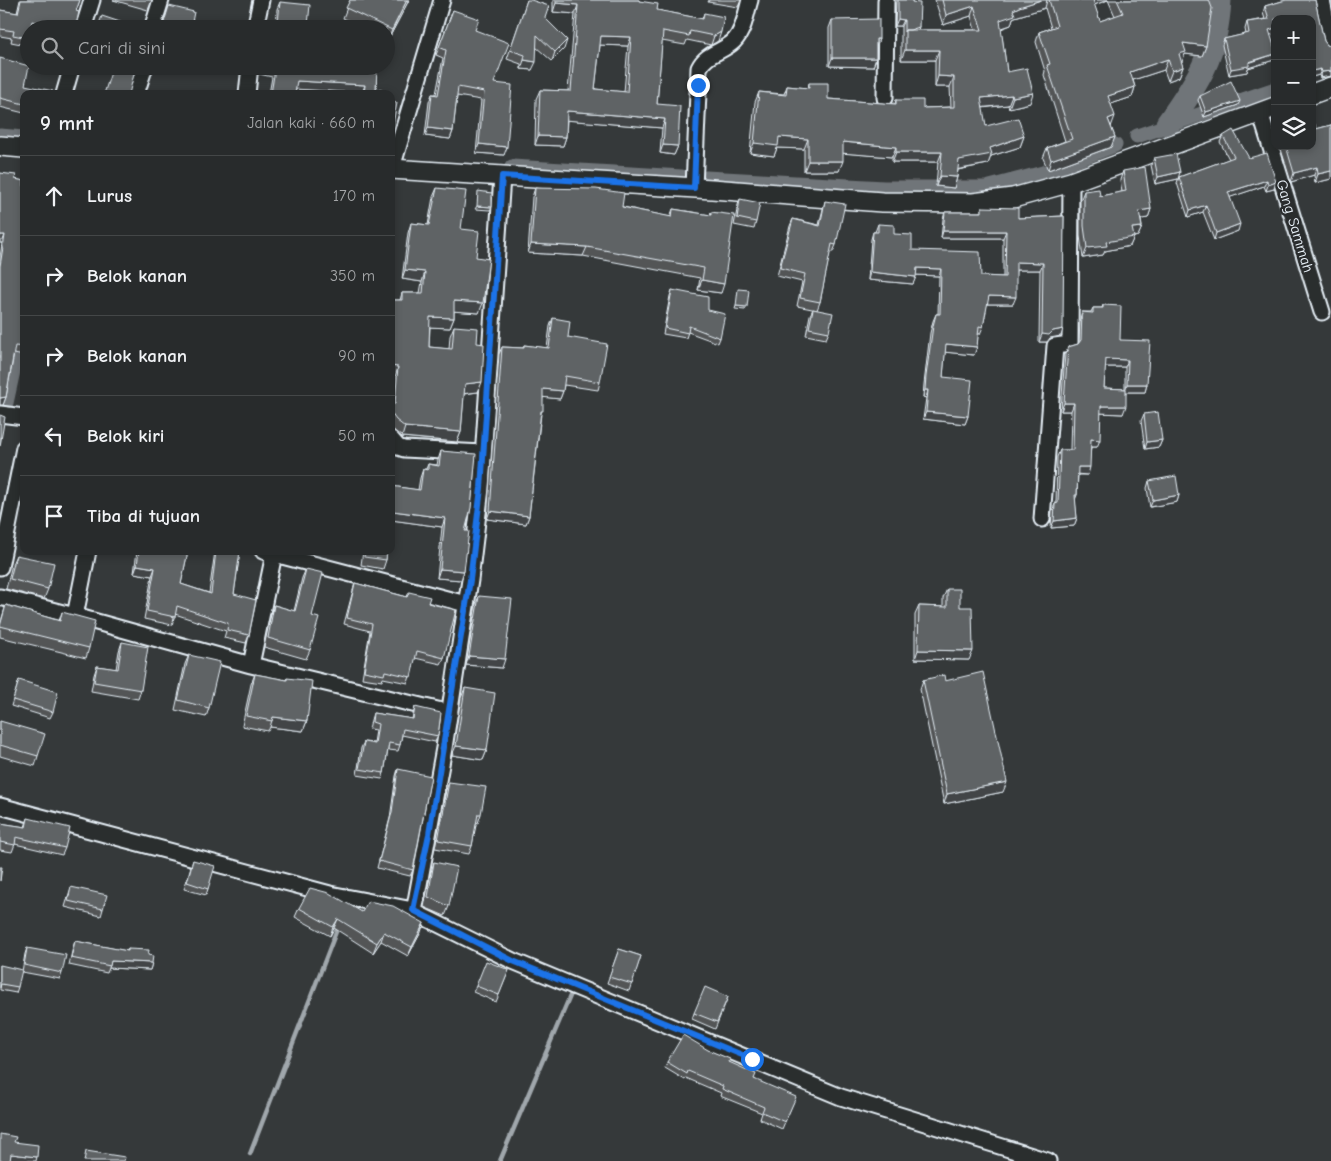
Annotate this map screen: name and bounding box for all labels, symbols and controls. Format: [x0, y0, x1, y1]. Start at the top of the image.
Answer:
map controls [1271, 15, 1316, 150]
button: + [1271, 15, 1316, 60]
search box [20, 20, 395, 75]
icon: search [38, 34, 66, 62]
text: Cari di sini [78, 37, 165, 59]
button: − [1271, 60, 1316, 105]
route end [687, 74, 710, 97]
button: layers [1271, 105, 1316, 150]
text: 9 mnt [40, 111, 93, 135]
text: Jalan kaki · 660 m [247, 114, 375, 132]
street label: Gang Sammah [1272, 177, 1318, 275]
icon: ahead [40, 182, 68, 210]
text: Lurus [87, 185, 132, 207]
text: 170 m [333, 187, 375, 205]
icon: right [40, 262, 68, 290]
text: Belok kanan [87, 265, 187, 287]
text: 350 m [330, 267, 375, 285]
icon: right [40, 342, 68, 370]
text: Belok kanan [87, 345, 187, 367]
text: 90 m [338, 347, 375, 365]
icon: left [40, 422, 68, 450]
text: Belok kiri [87, 425, 164, 447]
text: 50 m [338, 427, 375, 445]
icon: arrive [40, 502, 68, 530]
text: Tiba di tujuan [87, 505, 200, 527]
route start [741, 1048, 764, 1071]

